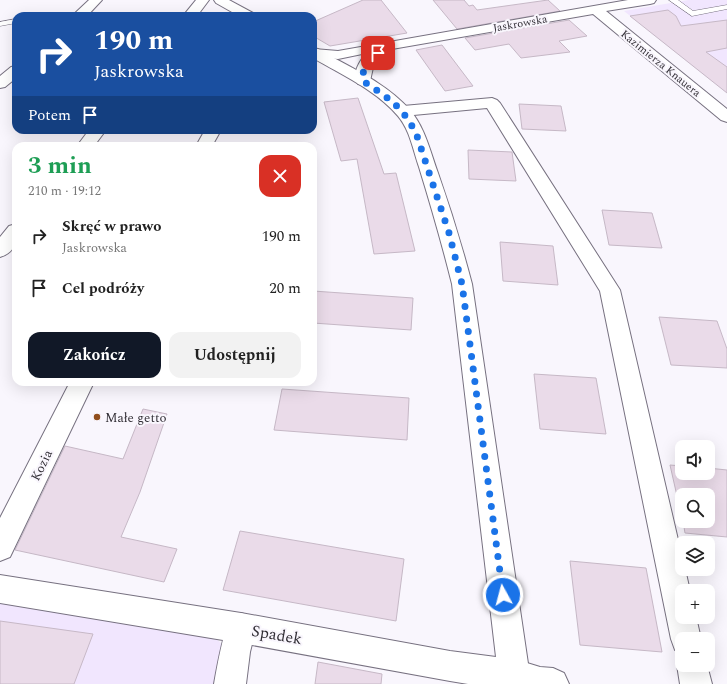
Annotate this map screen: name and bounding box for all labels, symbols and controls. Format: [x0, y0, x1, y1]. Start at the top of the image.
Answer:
street label: Jaskrowska [492, 10, 549, 37]
text: 190 m [94, 19, 173, 62]
street label: Kazimierza Knauera [617, 26, 705, 101]
icon: right [28, 28, 80, 80]
pin [361, 36, 395, 70]
icon: arrive [367, 42, 389, 64]
text: Jaskrowska [94, 58, 184, 85]
text: Potem [28, 104, 71, 127]
icon: arrive [79, 104, 101, 126]
text: 3 min [28, 148, 92, 184]
button: close [259, 155, 301, 197]
text: 210 m · 19:12 [28, 181, 101, 201]
text: Skręć w prawo [62, 215, 161, 238]
icon: right [28, 225, 50, 247]
text: 190 m [262, 225, 301, 248]
text: Jaskrowska [62, 238, 127, 258]
icon: arrive [28, 277, 50, 299]
text: Cel podróży [62, 277, 144, 300]
text: 20 m [269, 277, 301, 300]
button: Zakończ [28, 332, 161, 378]
button: Udostępnij [169, 332, 301, 378]
place label: Małe getto [105, 408, 167, 428]
marker: Małe getto [92, 412, 102, 422]
map controls [675, 440, 715, 672]
button: sound [675, 440, 715, 480]
street label: Kozia [26, 446, 58, 485]
button: search [675, 488, 715, 528]
button: layers [675, 536, 715, 576]
position arrow [482, 574, 524, 616]
button: + [675, 584, 715, 624]
street label: Spadek [250, 619, 304, 651]
button: − [675, 632, 715, 672]

